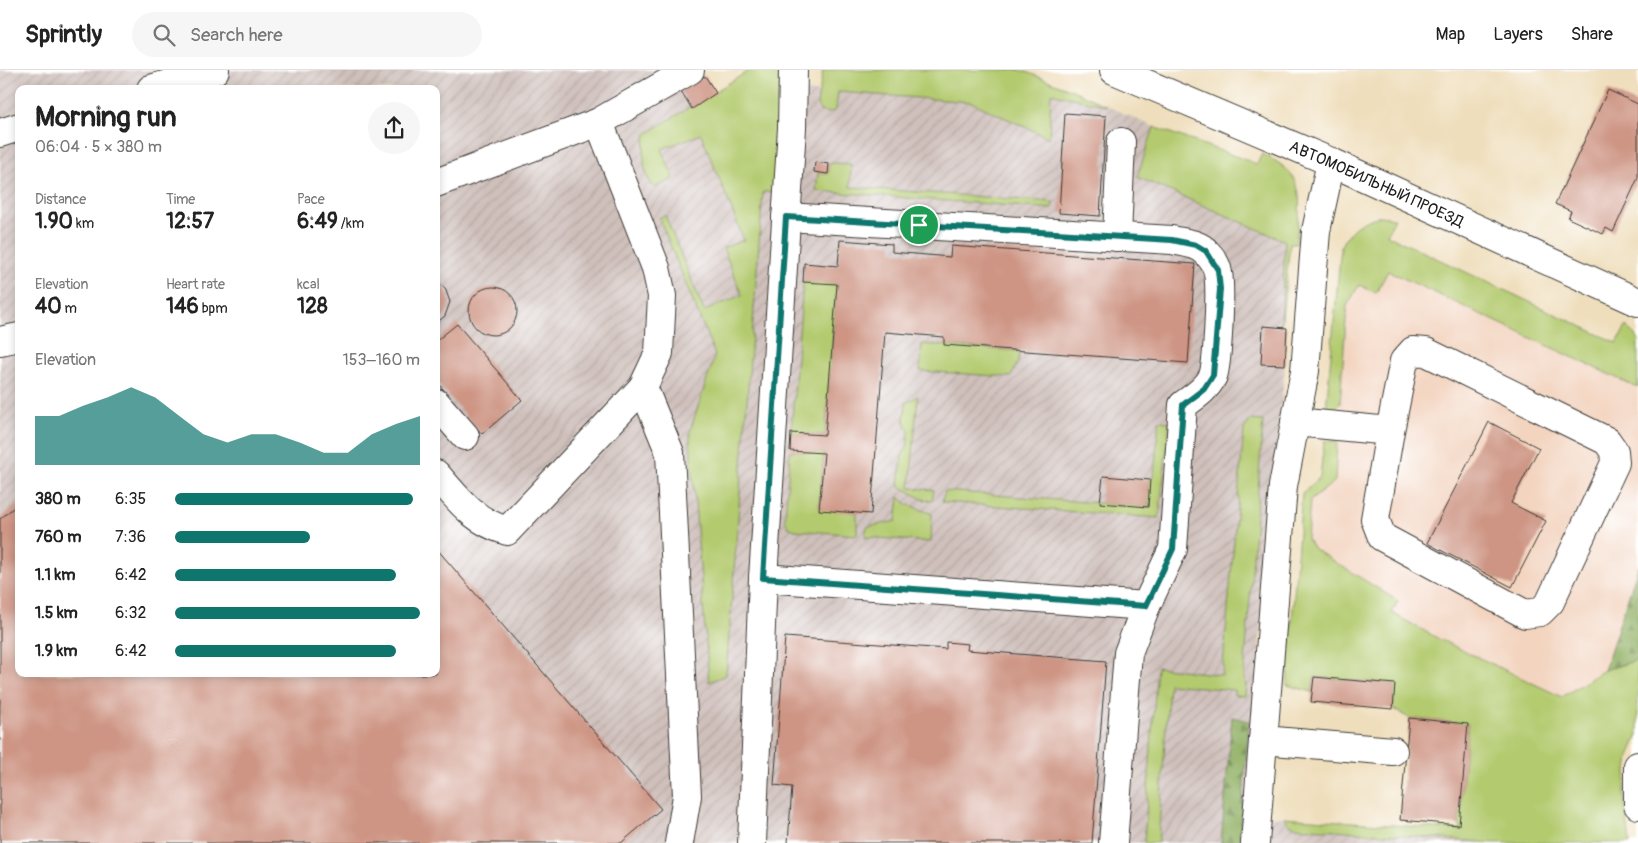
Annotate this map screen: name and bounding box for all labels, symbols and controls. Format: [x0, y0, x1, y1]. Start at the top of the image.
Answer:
search box [132, 12, 482, 57]
text: Sprintly [25, 20, 102, 49]
icon: search [150, 21, 178, 49]
text: Search here [190, 23, 283, 47]
text: Map [1436, 23, 1465, 46]
text: Layers [1493, 23, 1543, 46]
text: Share [1571, 23, 1613, 46]
text: Morning run [35, 100, 177, 135]
button: share [368, 102, 420, 154]
text: 06:04 · 5 × 380 m [35, 137, 162, 157]
street label: АВТОМОБИЛЬНЫЙ ПРОЕЗД [1286, 137, 1467, 232]
text: Distance [35, 191, 86, 208]
text: Time [166, 191, 195, 208]
text: Pace [297, 191, 325, 208]
pin [898, 204, 940, 246]
text: 1.90 [35, 208, 73, 235]
text: 12:57 [166, 208, 214, 235]
text: 6:49 [297, 208, 338, 235]
icon: arrive [905, 211, 933, 239]
text: km [73, 215, 94, 232]
text: /km [338, 215, 364, 232]
text: Elevation [35, 276, 88, 293]
text: Heart rate [166, 276, 225, 293]
text: kcal [297, 276, 320, 293]
text: 40 [35, 293, 62, 320]
text: 146 [166, 293, 199, 320]
text: 128 [297, 293, 328, 320]
text: m [62, 300, 77, 317]
text: bpm [199, 300, 228, 317]
text: Elevation [35, 350, 96, 370]
text: 153–160 m [343, 350, 420, 370]
text: 380 m [35, 489, 81, 509]
text: 6:35 [115, 489, 146, 509]
text: 760 m [35, 527, 81, 547]
text: 7:36 [115, 527, 146, 547]
text: 1.1 km [35, 565, 75, 585]
text: 6:42 [115, 565, 147, 585]
text: 1.5 km [35, 603, 78, 623]
text: 6:32 [115, 603, 146, 623]
text: 1.9 km [35, 641, 77, 661]
text: 6:42 [115, 641, 147, 661]

